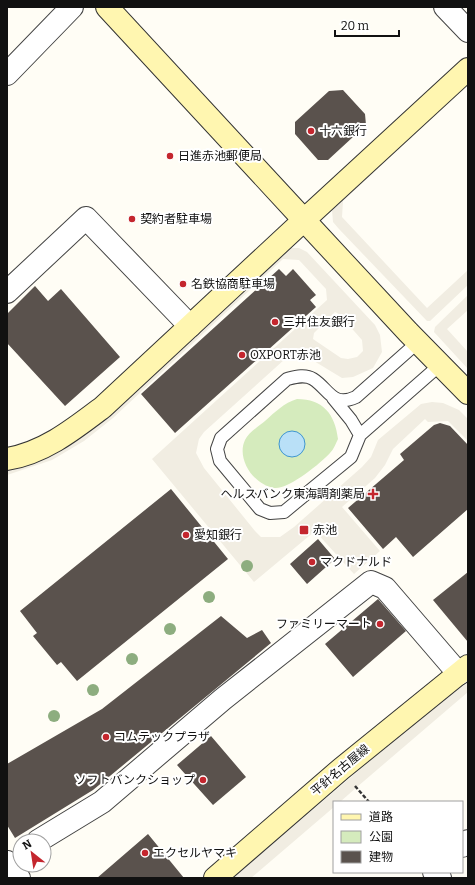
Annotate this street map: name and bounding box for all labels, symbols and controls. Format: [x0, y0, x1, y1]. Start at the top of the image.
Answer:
scale bar [335, 12, 399, 38]
text: 20 m [341, 19, 370, 33]
place label: 十六銀行 [319, 124, 367, 138]
marker: 十六銀行 [306, 126, 316, 136]
place label: 日進赤池郵便局 [178, 149, 262, 163]
marker: 日進赤池郵便局 [165, 151, 175, 161]
place label: 契約者駐車場 [140, 212, 212, 226]
marker: 契約者駐車場 [127, 214, 137, 224]
place label: 名鉄協商駐車場 [191, 277, 275, 291]
marker: 名鉄協商駐車場 [178, 279, 188, 289]
place label: 三井住友銀行 [283, 315, 355, 329]
marker: 三井住友銀行 [270, 317, 280, 327]
place label: OXPORT赤池 [250, 348, 321, 362]
marker: OXPORT赤池 [237, 350, 247, 360]
place label: ヘルスバンク東海調剤薬局 [220, 487, 365, 501]
marker: ヘルスバンク東海調剤薬局 [368, 489, 378, 499]
place label: 赤池 [313, 523, 337, 537]
marker: 赤池 [298, 524, 310, 536]
place label: 愛知銀行 [194, 528, 242, 542]
marker: 愛知銀行 [181, 530, 191, 540]
place label: マクドナルド [320, 555, 392, 569]
marker: マクドナルド [307, 557, 317, 567]
place label: ファミリーマート [276, 617, 372, 631]
marker: ファミリーマート [375, 619, 385, 629]
place label: コムテックプラザ [114, 730, 210, 744]
marker: コムテックプラザ [101, 732, 111, 742]
street label: 平針名古屋線 [308, 741, 372, 799]
place label: ソフトバンクショップ [74, 773, 195, 787]
marker: ソフトバンクショップ [198, 775, 208, 785]
legend [333, 801, 463, 873]
text: 道路 [369, 810, 393, 824]
text: 公園 [369, 830, 393, 844]
north arrow [12, 833, 52, 873]
text: N [20, 837, 35, 853]
place label: エクセルヤマキ [153, 846, 237, 860]
marker: エクセルヤマキ [140, 848, 150, 858]
text: 建物 [369, 850, 393, 864]

